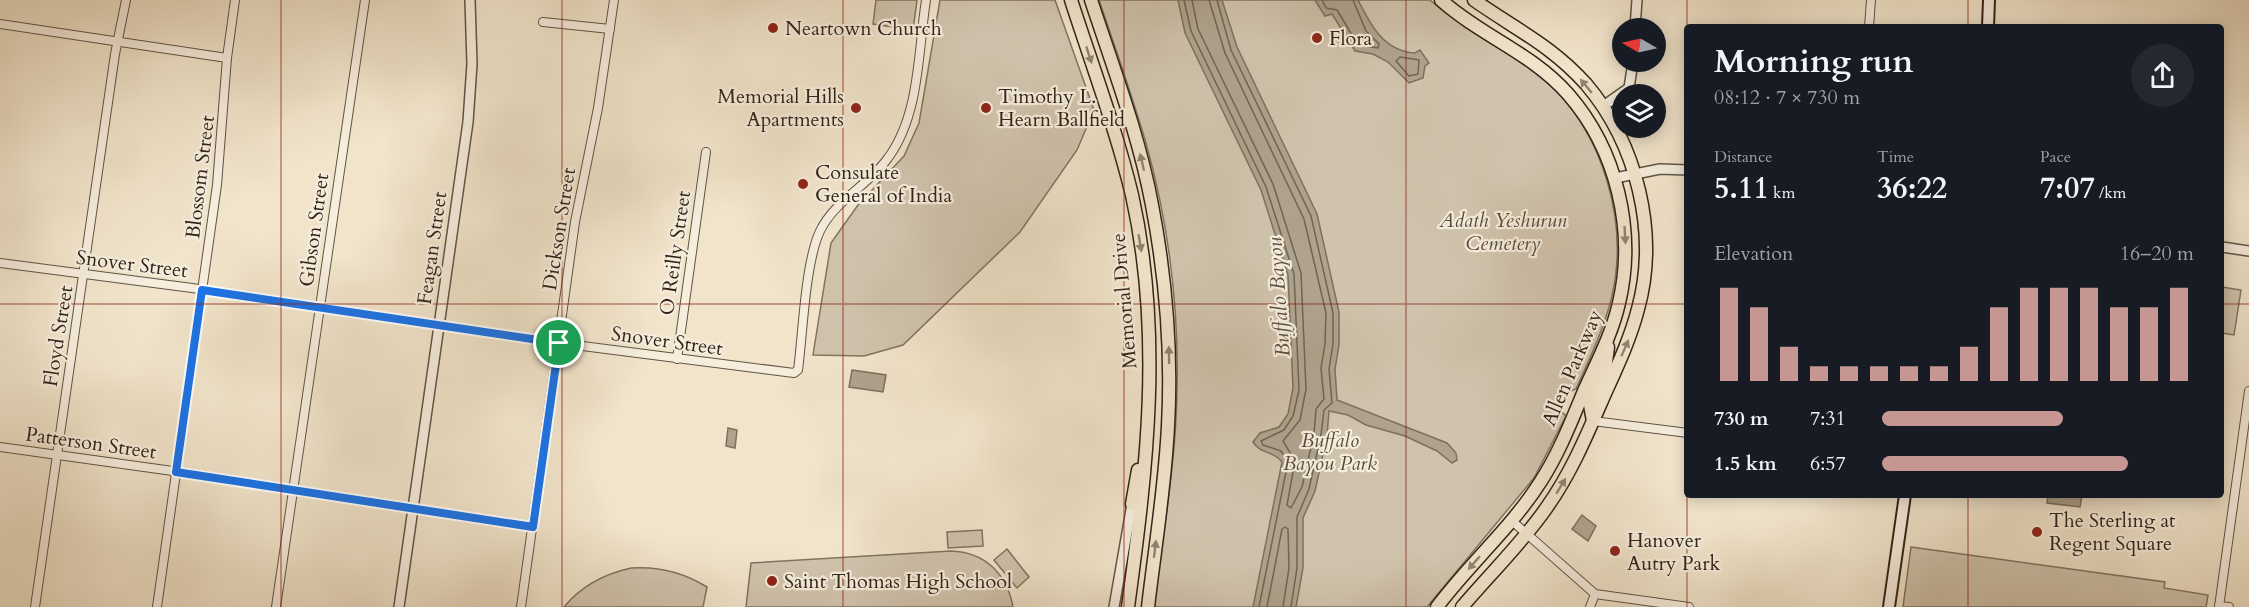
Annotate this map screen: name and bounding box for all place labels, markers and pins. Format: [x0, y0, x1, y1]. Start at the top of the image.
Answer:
place label: Neartown Church [785, 15, 942, 42]
marker: Neartown Church [766, 21, 780, 35]
place label: Flora [1329, 25, 1373, 52]
marker: Flora [1310, 31, 1324, 45]
place label: Memorial Hills Apartments [717, 83, 844, 133]
place label: Timothy L. Hearn Ballfield [998, 83, 1125, 133]
marker: Memorial Hills Apartments [849, 101, 863, 115]
marker: Timothy L. Hearn Ballfield [979, 101, 993, 115]
place label: Consulate General of India [815, 159, 952, 209]
marker: Consulate General of India [796, 177, 810, 191]
pin [533, 317, 584, 368]
place label: The Sterling at Regent Square [2049, 507, 2176, 557]
marker: The Sterling at Regent Square [2030, 525, 2044, 539]
place label: Hanover Autry Park [1627, 527, 1721, 577]
marker: Hanover Autry Park [1608, 544, 1622, 558]
place label: Saint Thomas High School [784, 568, 1012, 595]
marker: Saint Thomas High School [765, 574, 779, 588]

